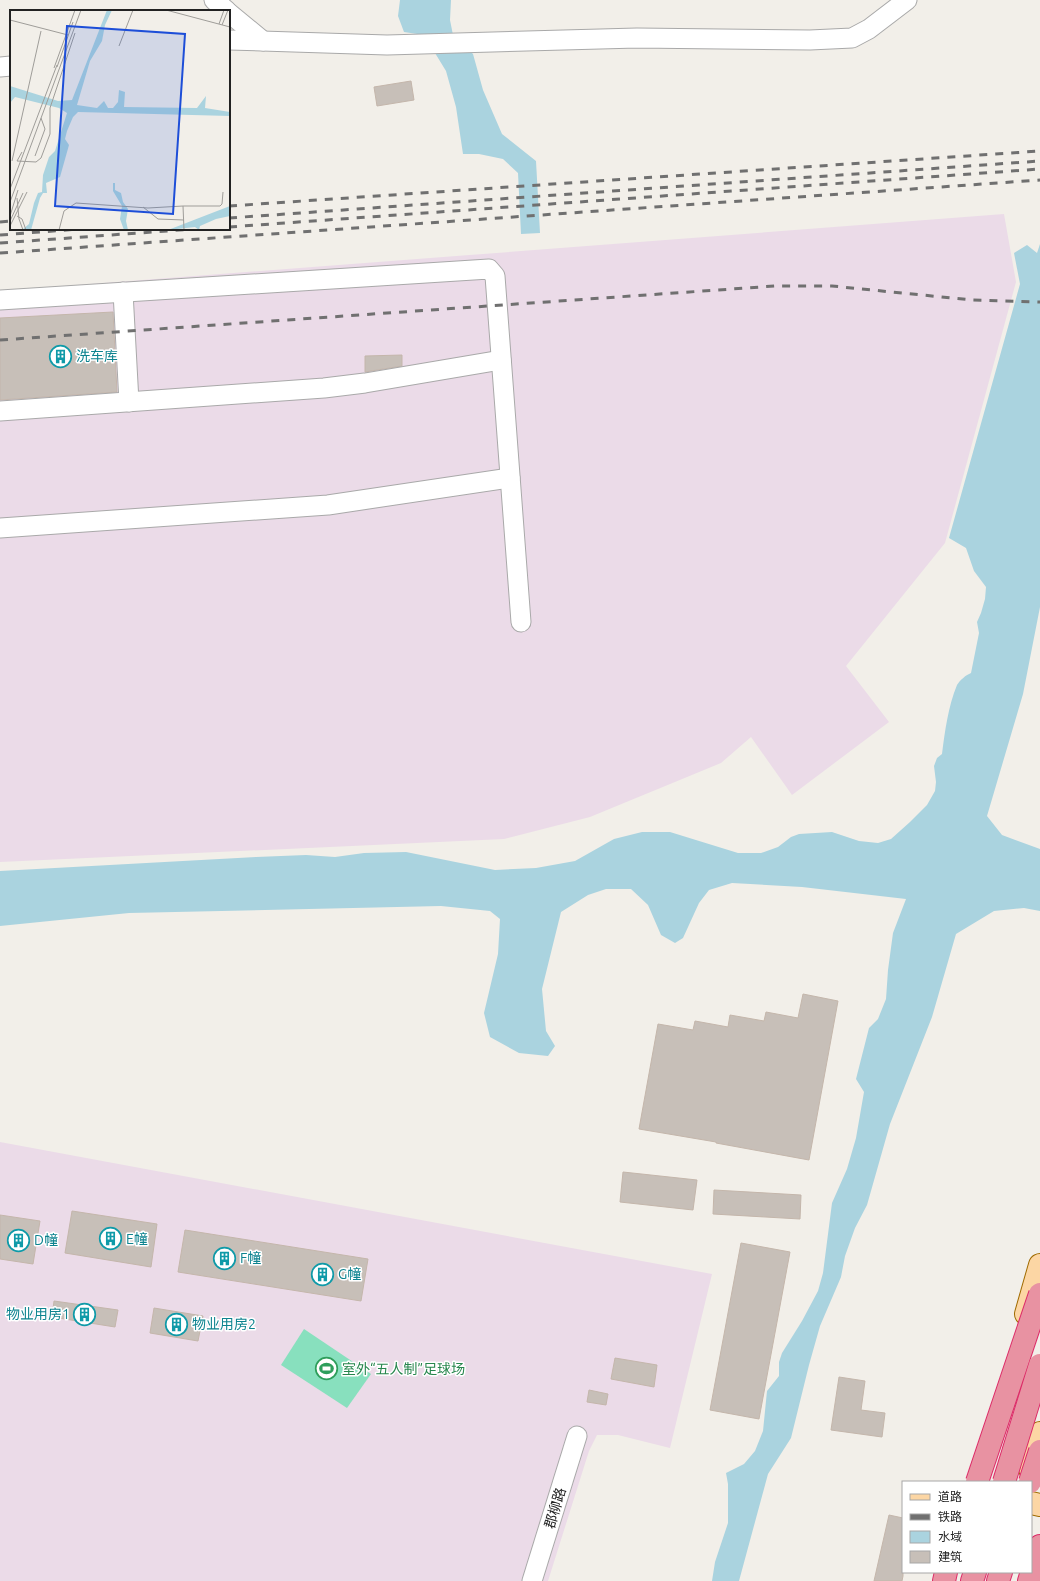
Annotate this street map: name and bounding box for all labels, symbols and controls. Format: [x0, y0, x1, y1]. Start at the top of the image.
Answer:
inset map [10, 10, 230, 230]
building icon: 洗车库 [48, 343, 74, 369]
place label: 洗车库 [76, 348, 118, 364]
building icon: E幢 [98, 1226, 124, 1252]
building icon: D幢 [5, 1227, 31, 1253]
place label: E幢 [126, 1231, 148, 1247]
place label: D幢 [34, 1232, 58, 1248]
building icon: F幢 [212, 1245, 238, 1271]
place label: F幢 [240, 1250, 261, 1266]
building icon: G幢 [309, 1261, 335, 1287]
place label: G幢 [338, 1266, 361, 1282]
building icon: 物业用房1 [72, 1301, 98, 1327]
place label: 物业用房1 [6, 1306, 70, 1322]
building icon: 物业用房2 [163, 1311, 189, 1337]
place label: 物业用房2 [192, 1316, 256, 1332]
sports icon: 室外“五人制”足球场 [313, 1356, 339, 1382]
place label: 室外“五人制”足球场 [342, 1361, 465, 1377]
legend [902, 1481, 1032, 1573]
street label: 郡柳路 [541, 1486, 569, 1530]
text: 道路 [938, 1490, 962, 1503]
text: 铁路 [938, 1510, 962, 1523]
text: 水域 [938, 1530, 962, 1543]
text: 建筑 [938, 1550, 962, 1563]

